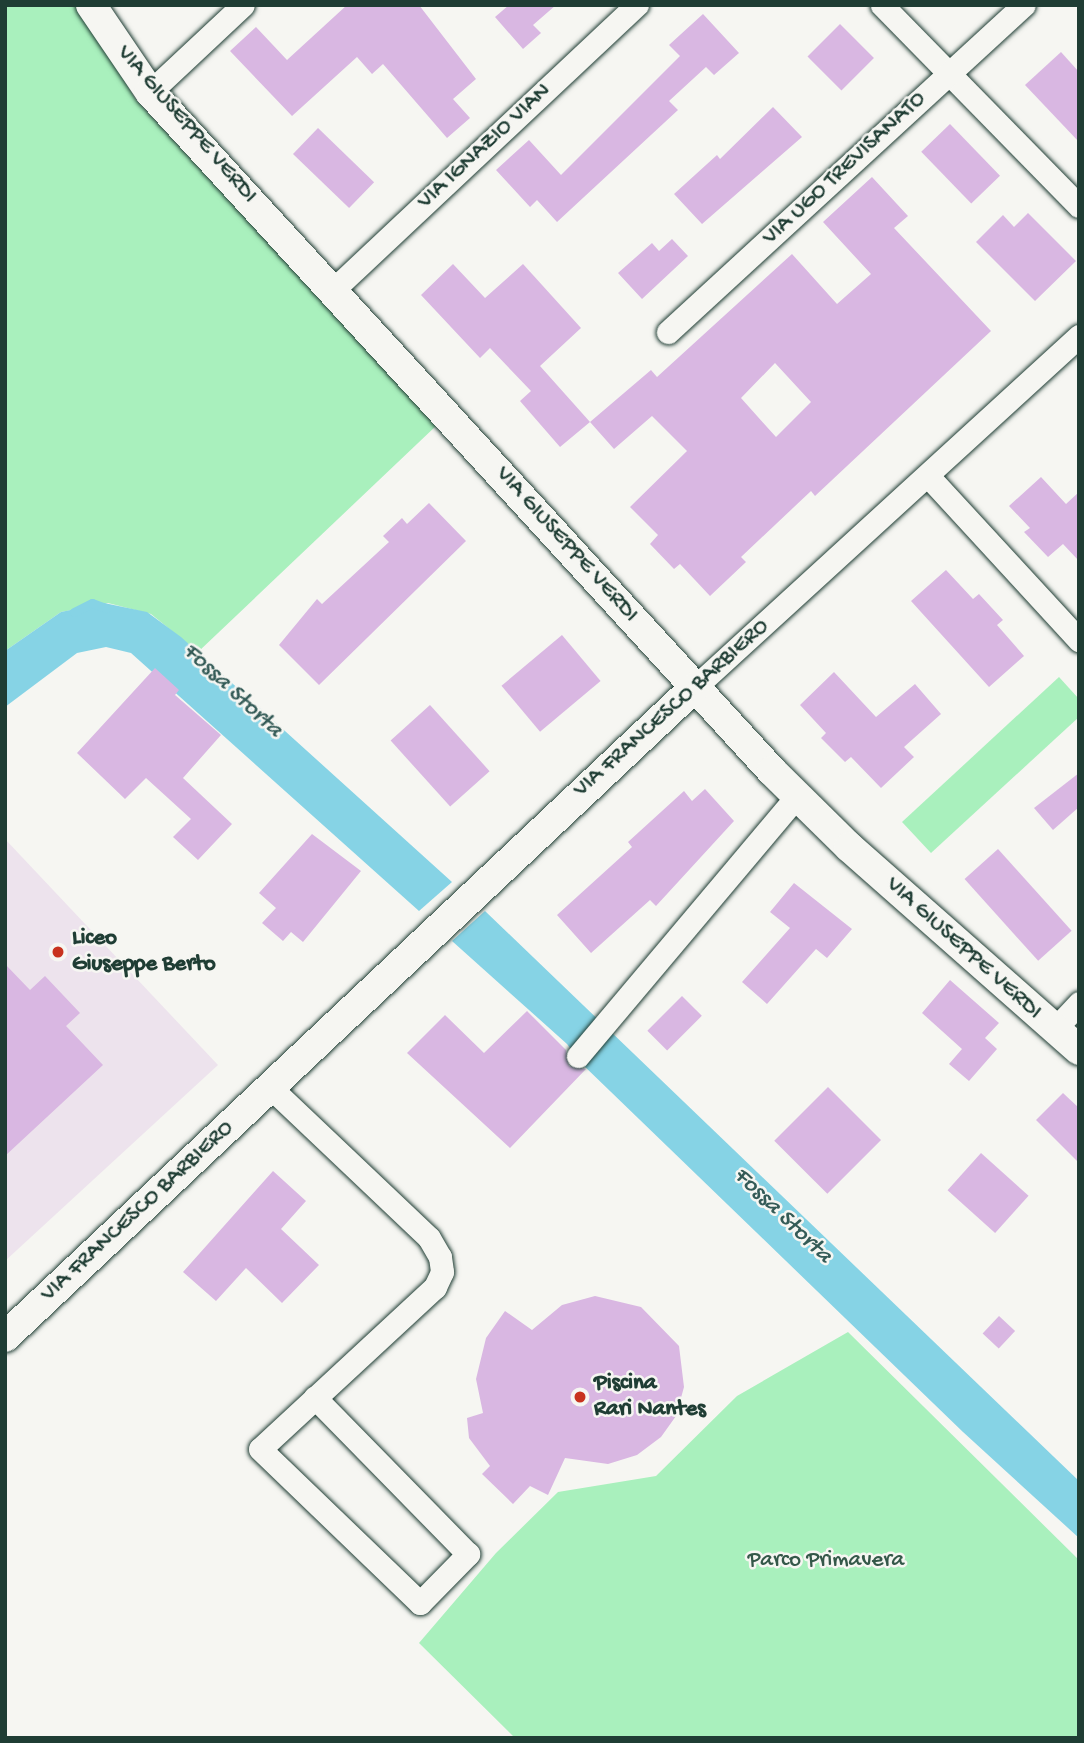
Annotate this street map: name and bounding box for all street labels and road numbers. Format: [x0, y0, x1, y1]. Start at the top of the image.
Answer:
street label: VIA GIUSEPPE VERDI [110, 40, 262, 210]
street label: VIA IGNAZIO VIAN [412, 78, 558, 216]
street label: VIA UGO TREVISANATO [758, 86, 932, 252]
street label: VIA GIUSEPPE VERDI [489, 461, 643, 629]
street label: VIA FRANCESCO BARBIERO [568, 614, 776, 804]
street label: VIA GIUSEPPE VERDI [879, 872, 1047, 1026]
street label: VIA FRANCESCO BARBIERO [36, 1115, 240, 1309]

